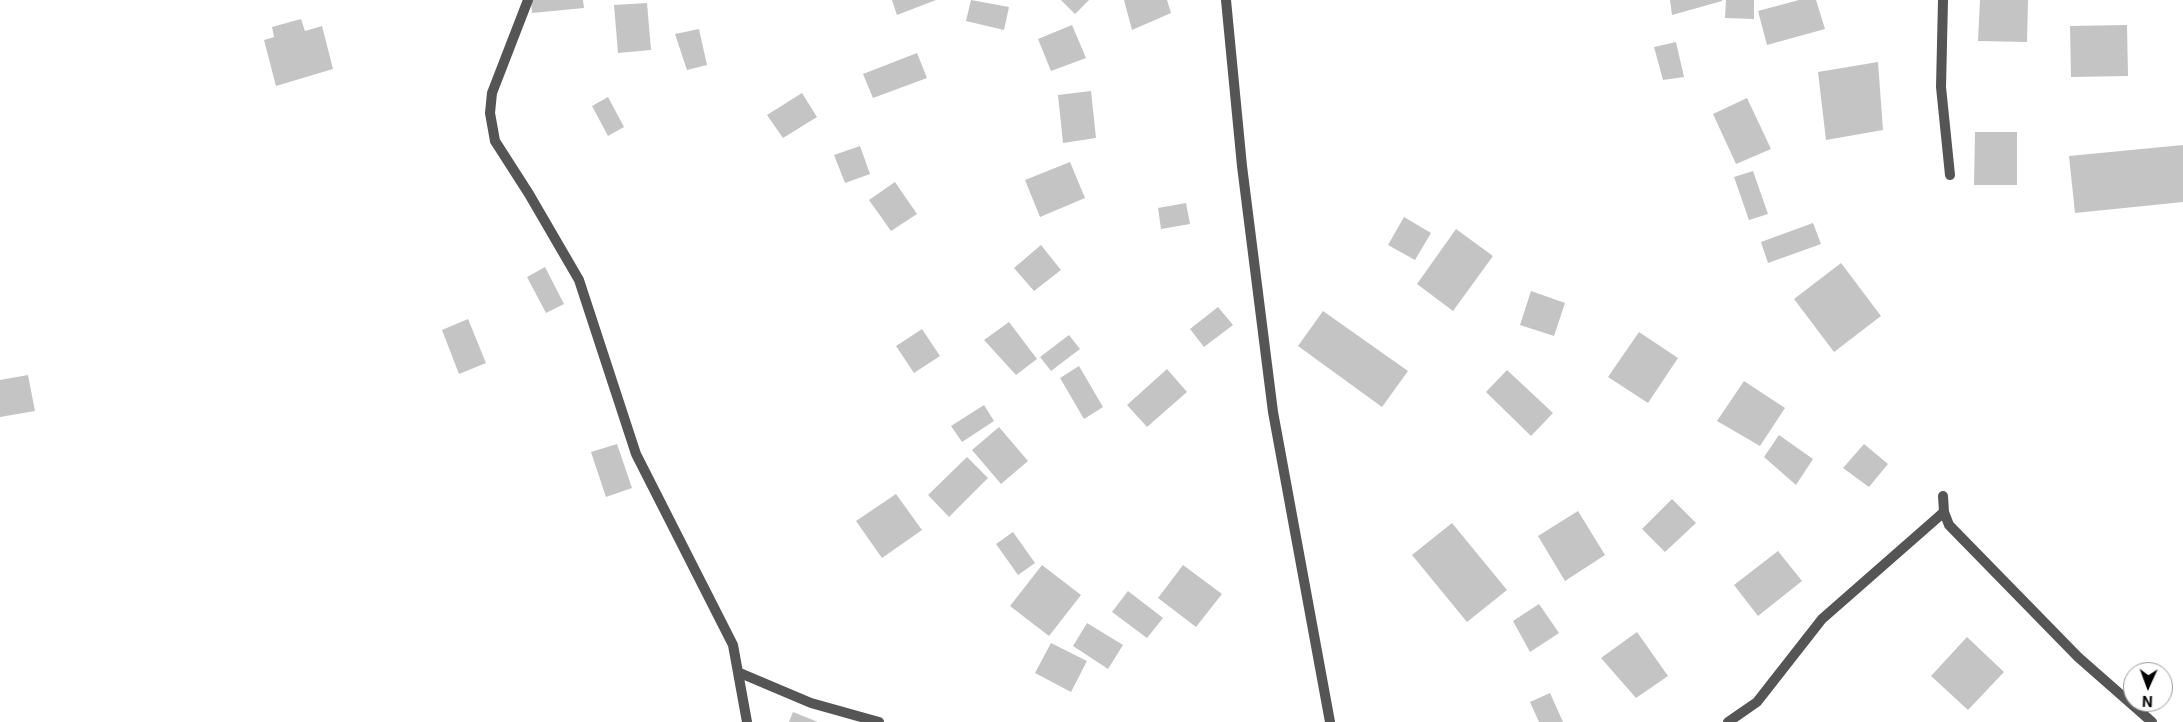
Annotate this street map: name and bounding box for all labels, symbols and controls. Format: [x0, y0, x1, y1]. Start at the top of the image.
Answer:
north arrow [2123, 662, 2173, 712]
text: N [2142, 693, 2153, 710]

